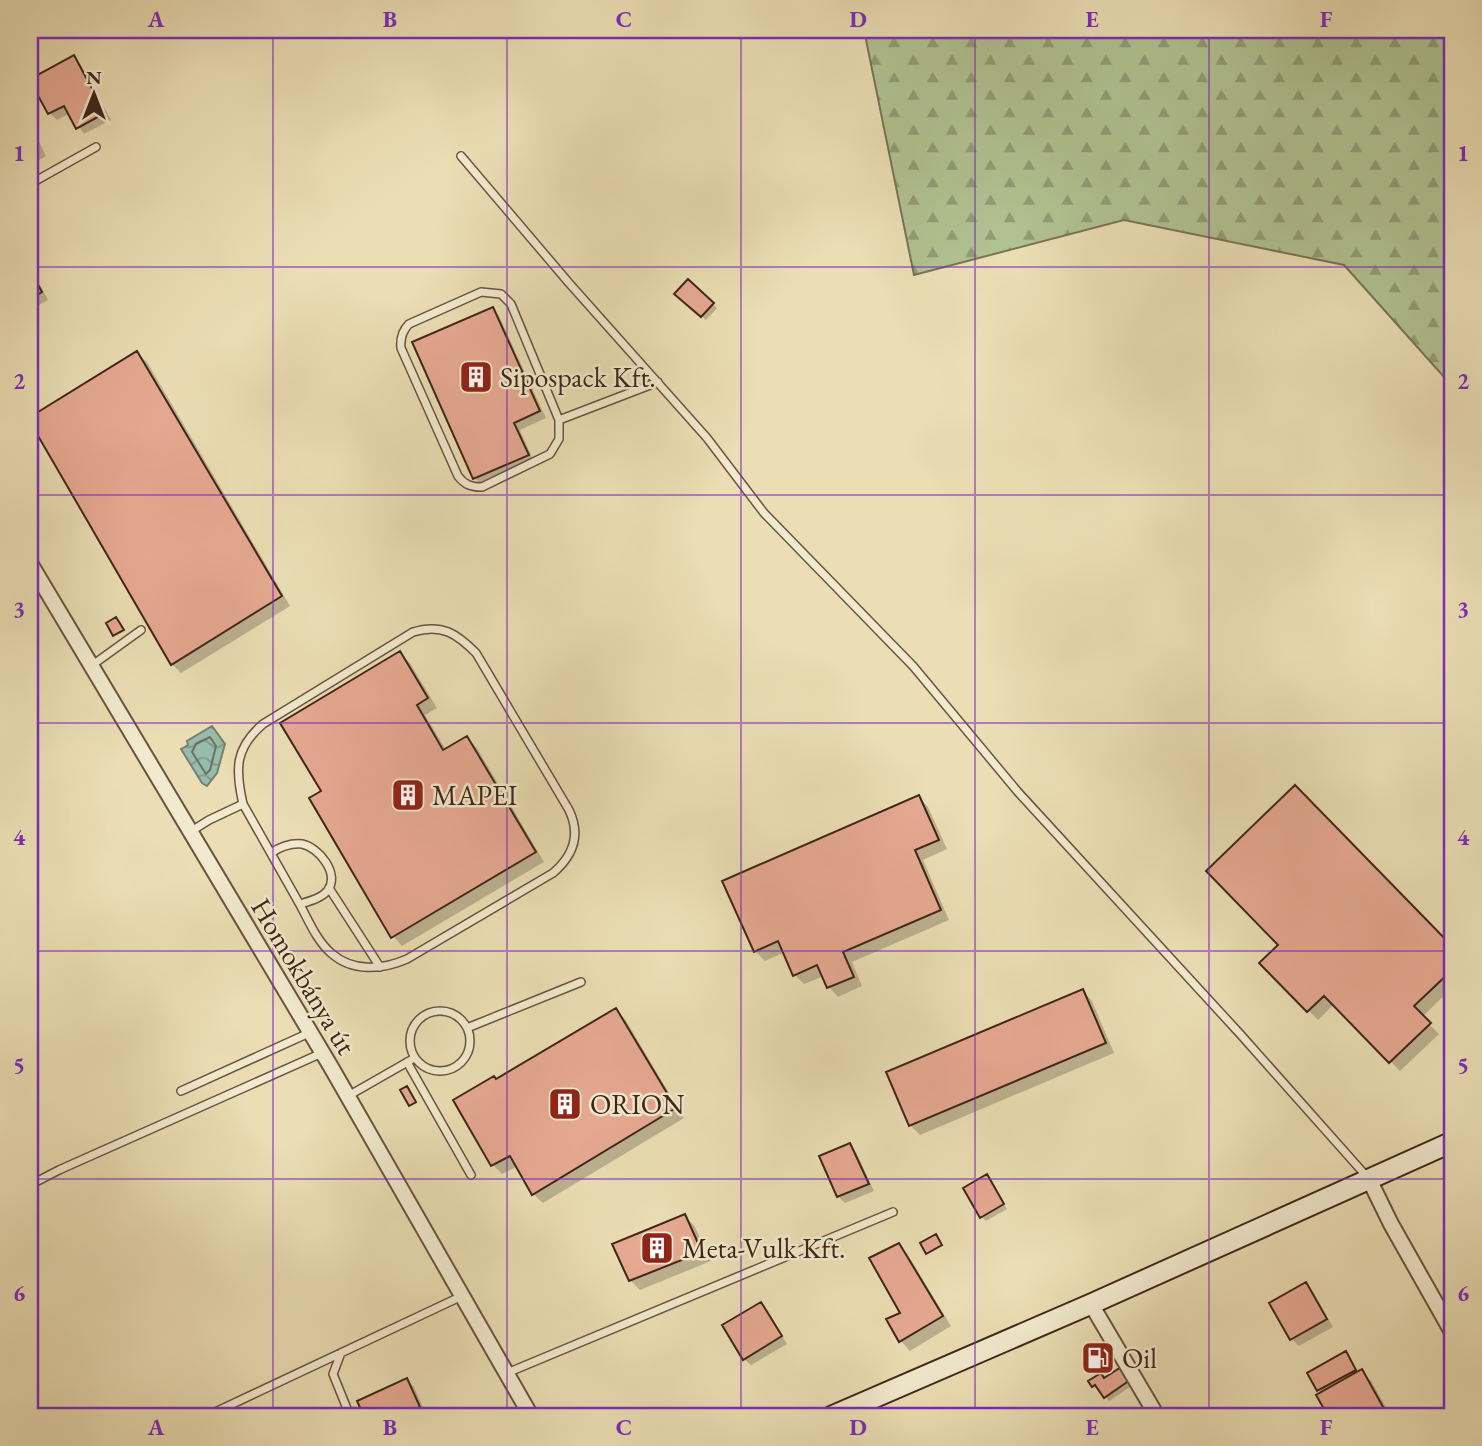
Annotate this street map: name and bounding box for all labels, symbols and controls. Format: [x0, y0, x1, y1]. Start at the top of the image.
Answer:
text: A [147, 4, 165, 34]
text: B [383, 4, 397, 34]
text: C [616, 4, 632, 34]
text: D [849, 4, 867, 34]
text: E [1085, 4, 1099, 34]
text: F [1320, 4, 1333, 34]
north arrow [60, 60, 130, 130]
text: N [86, 65, 102, 90]
text: 1 [13, 138, 25, 168]
text: 1 [1457, 138, 1469, 168]
building icon: Sipospack Kft. [457, 358, 495, 396]
place label: Sipospack Kft. [500, 359, 656, 395]
text: 2 [13, 366, 25, 396]
text: 2 [1457, 366, 1469, 396]
text: 3 [13, 594, 25, 624]
text: 3 [1457, 594, 1469, 624]
building icon: MAPEI [389, 776, 427, 814]
place label: MAPEI [432, 777, 518, 813]
text: 4 [13, 822, 26, 852]
text: 4 [1457, 822, 1470, 852]
street label: Homokbánya út [243, 891, 365, 1061]
text: 5 [13, 1050, 25, 1080]
text: 5 [1457, 1050, 1469, 1080]
building icon: ORION [546, 1085, 584, 1123]
place label: ORION [590, 1086, 684, 1122]
building icon: Meta-Vulk Kft. [638, 1229, 676, 1267]
place label: Meta-Vulk Kft. [682, 1230, 846, 1266]
text: 6 [13, 1278, 25, 1308]
text: 6 [1457, 1278, 1469, 1308]
fuel station icon: Oil [1079, 1339, 1117, 1377]
place label: Oil [1122, 1340, 1157, 1376]
text: A [147, 1412, 165, 1442]
text: B [383, 1412, 397, 1442]
text: C [616, 1412, 632, 1442]
text: D [849, 1412, 867, 1442]
text: E [1085, 1412, 1099, 1442]
text: F [1320, 1412, 1333, 1442]

